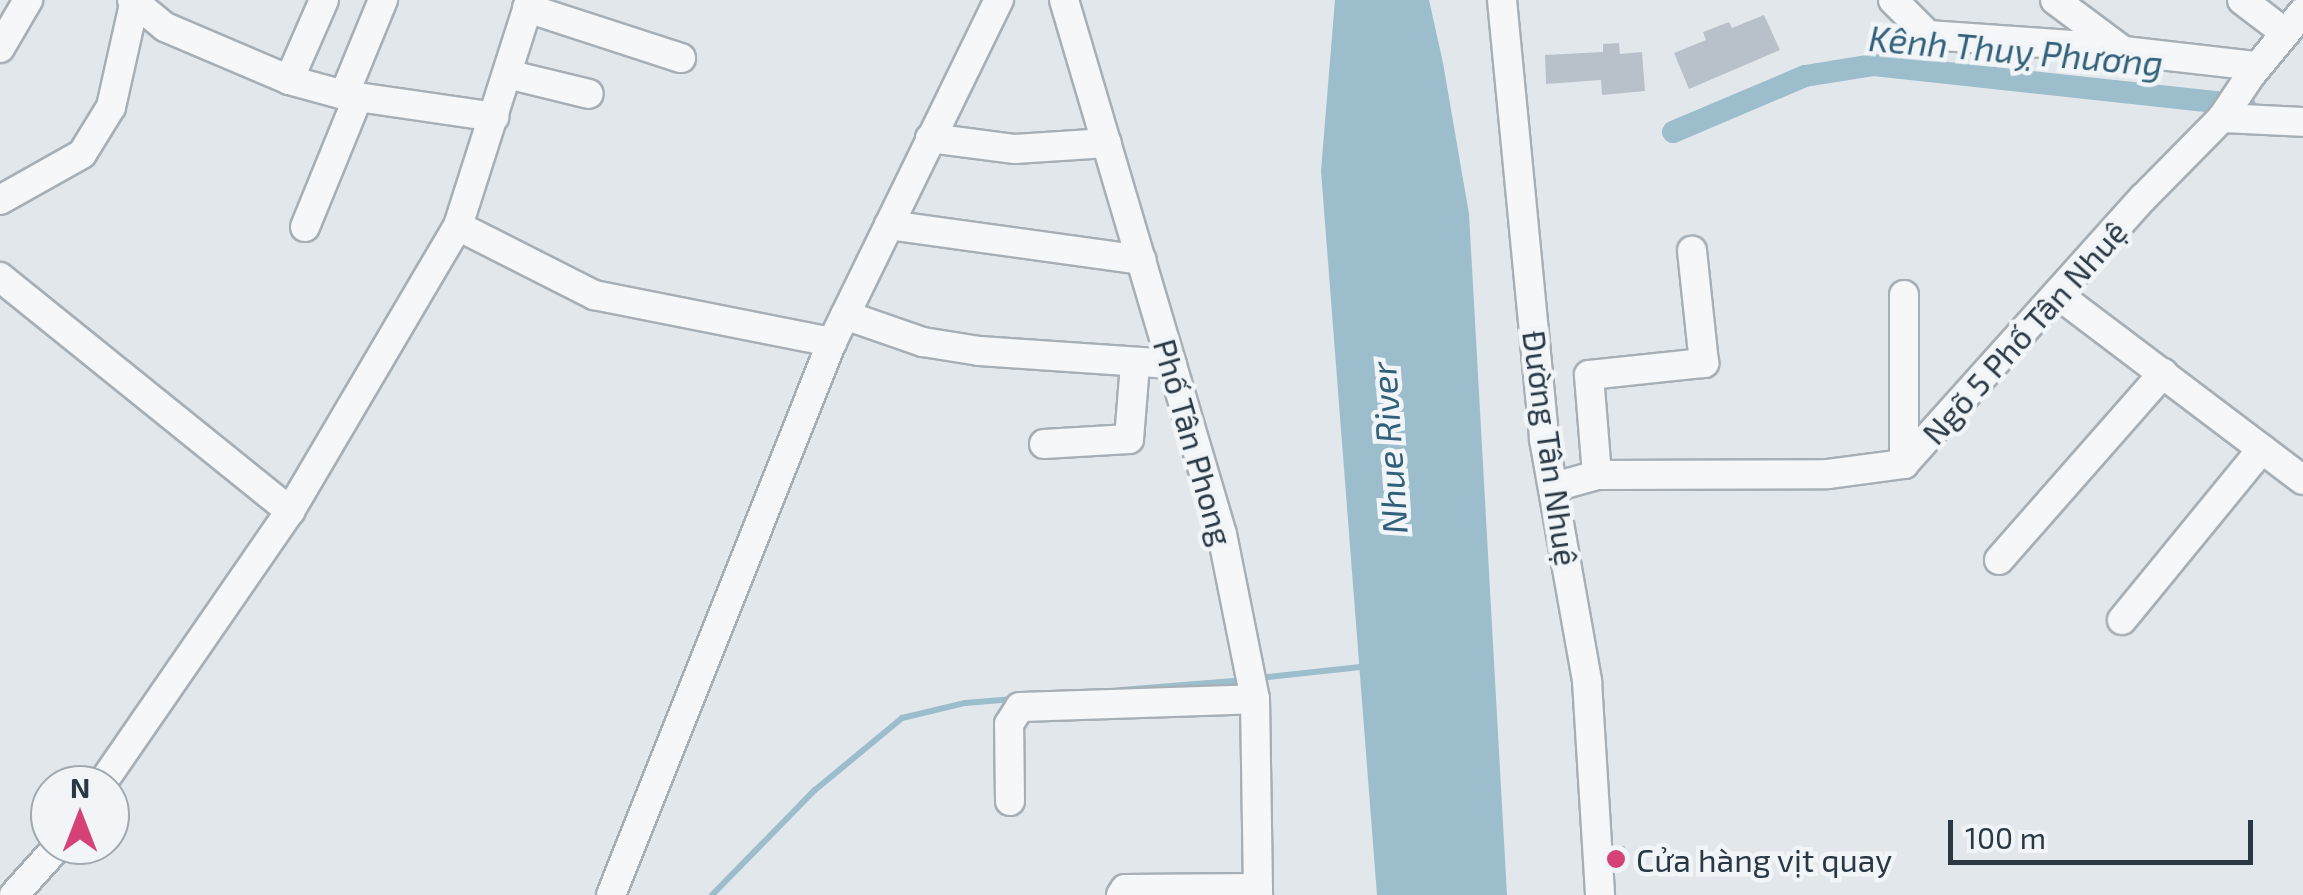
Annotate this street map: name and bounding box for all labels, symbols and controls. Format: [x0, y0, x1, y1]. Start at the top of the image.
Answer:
water label: Kênh Thuỵ Phương [1867, 16, 2165, 84]
street label: Ngõ 5 Phố Tân Nhuệ [1913, 212, 2135, 452]
street label: Đường Tân Nhuệ [1515, 327, 1587, 569]
street label: Phố Tân Phong [1146, 334, 1242, 550]
water label: Nhue River [1361, 360, 1415, 536]
north arrow [30, 765, 130, 865]
text: N [70, 770, 90, 804]
scale bar [1953, 800, 2258, 862]
text: 100 m [1965, 819, 2046, 855]
place label: Cửa hàng vịt quay [1636, 840, 1893, 878]
marker: Cửa hàng vịt quay [1605, 848, 1627, 870]

